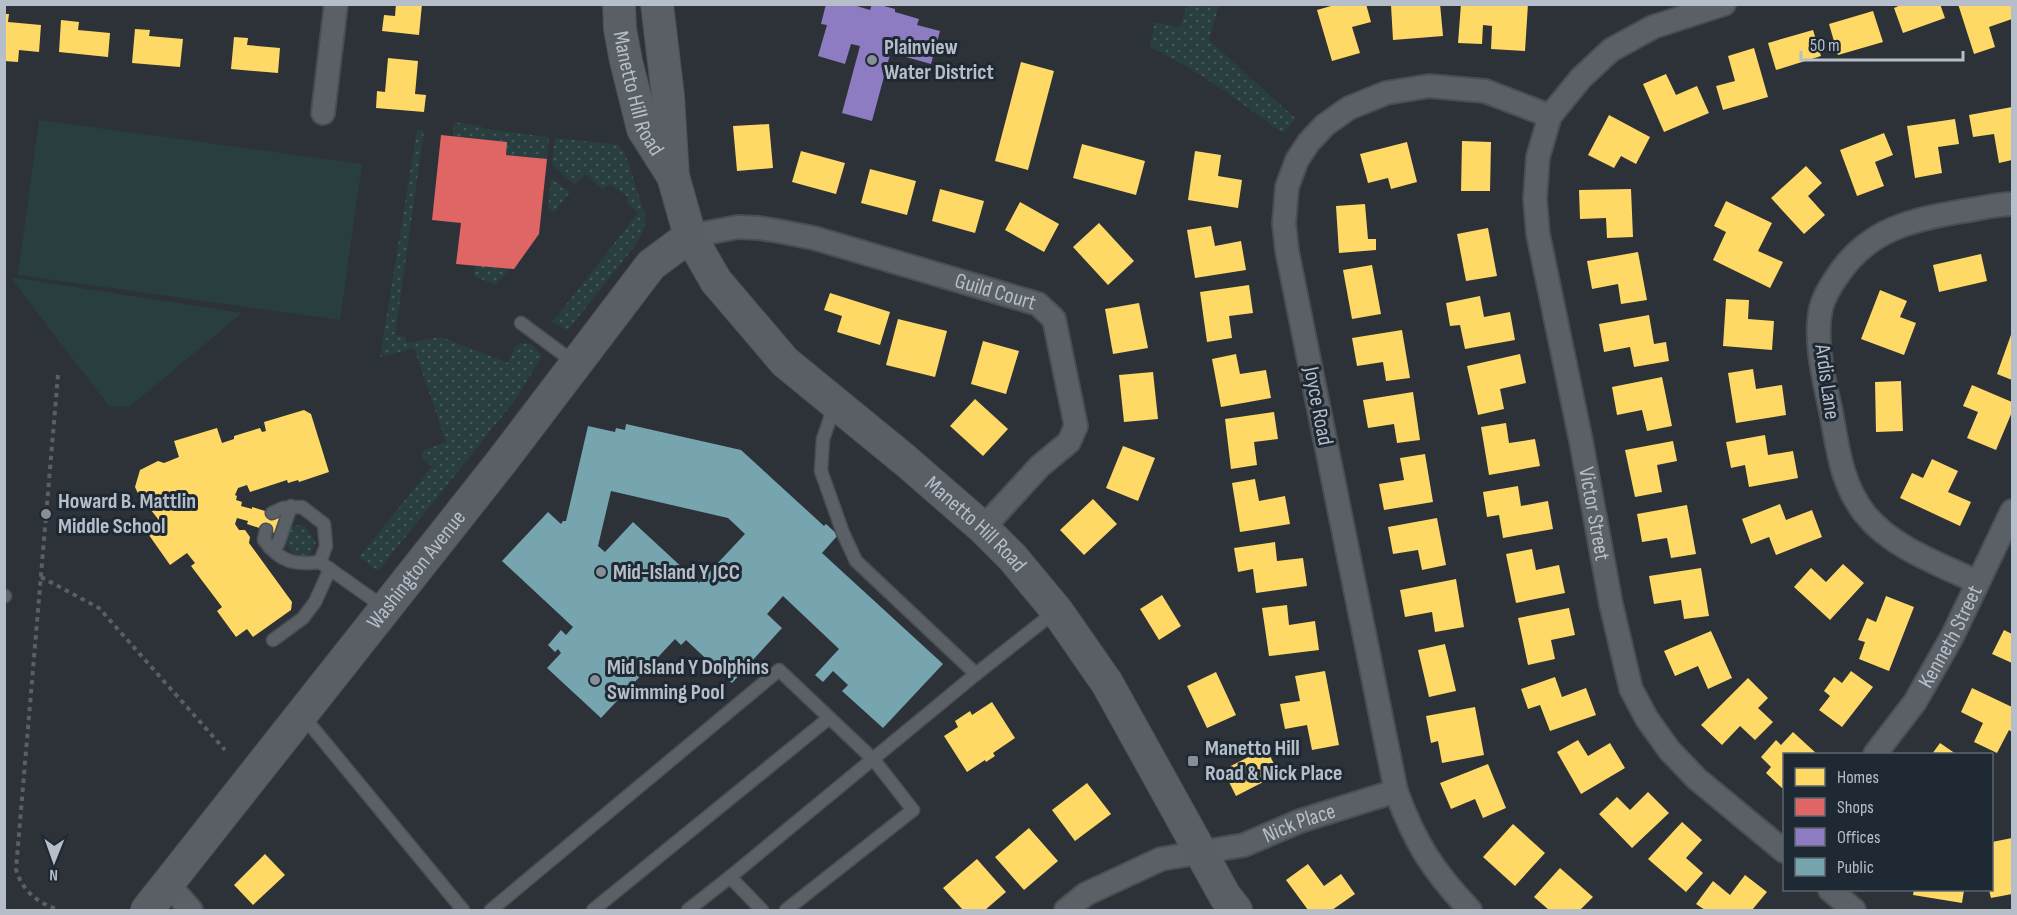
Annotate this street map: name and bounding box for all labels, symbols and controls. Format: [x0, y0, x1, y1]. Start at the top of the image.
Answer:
scale bar [1801, 24, 1963, 62]
street label: Manetto Hill Road [607, 29, 670, 161]
place label: Plainview Water District [884, 34, 994, 86]
text: 50 m [1810, 35, 1840, 56]
marker: Plainview Water District [865, 53, 879, 67]
street label: Guild Court [952, 267, 1040, 316]
street label: Ardis Lane [1808, 342, 1846, 421]
street label: Joyce Road [1297, 363, 1339, 448]
street label: Victor Street [1573, 465, 1616, 563]
street label: Manetto Hill Road [919, 470, 1033, 578]
place label: Howard B. Mattlin Middle School [58, 488, 196, 540]
street label: Washington Avenue [361, 505, 471, 634]
marker: Howard B. Mattlin Middle School [39, 507, 53, 521]
place label: Mid-Island Y JCC [613, 559, 740, 586]
marker: Mid-Island Y JCC [594, 565, 608, 579]
street label: Kenneth Street [1912, 581, 1988, 693]
place label: Mid Island Y Dolphins Swimming Pool [607, 654, 769, 706]
marker: Mid Island Y Dolphins Swimming Pool [588, 673, 602, 687]
place label: Manetto Hill Road & Nick Place [1205, 735, 1343, 787]
legend [1783, 753, 1993, 891]
marker: Manetto Hill Road & Nick Place [1186, 754, 1200, 768]
text: Homes [1837, 767, 1879, 788]
street label: Nick Place [1259, 797, 1339, 849]
text: Shops [1837, 797, 1874, 818]
text: Offices [1837, 827, 1880, 848]
north arrow [24, 831, 84, 891]
text: Public [1837, 857, 1874, 878]
text: N [49, 865, 58, 884]

